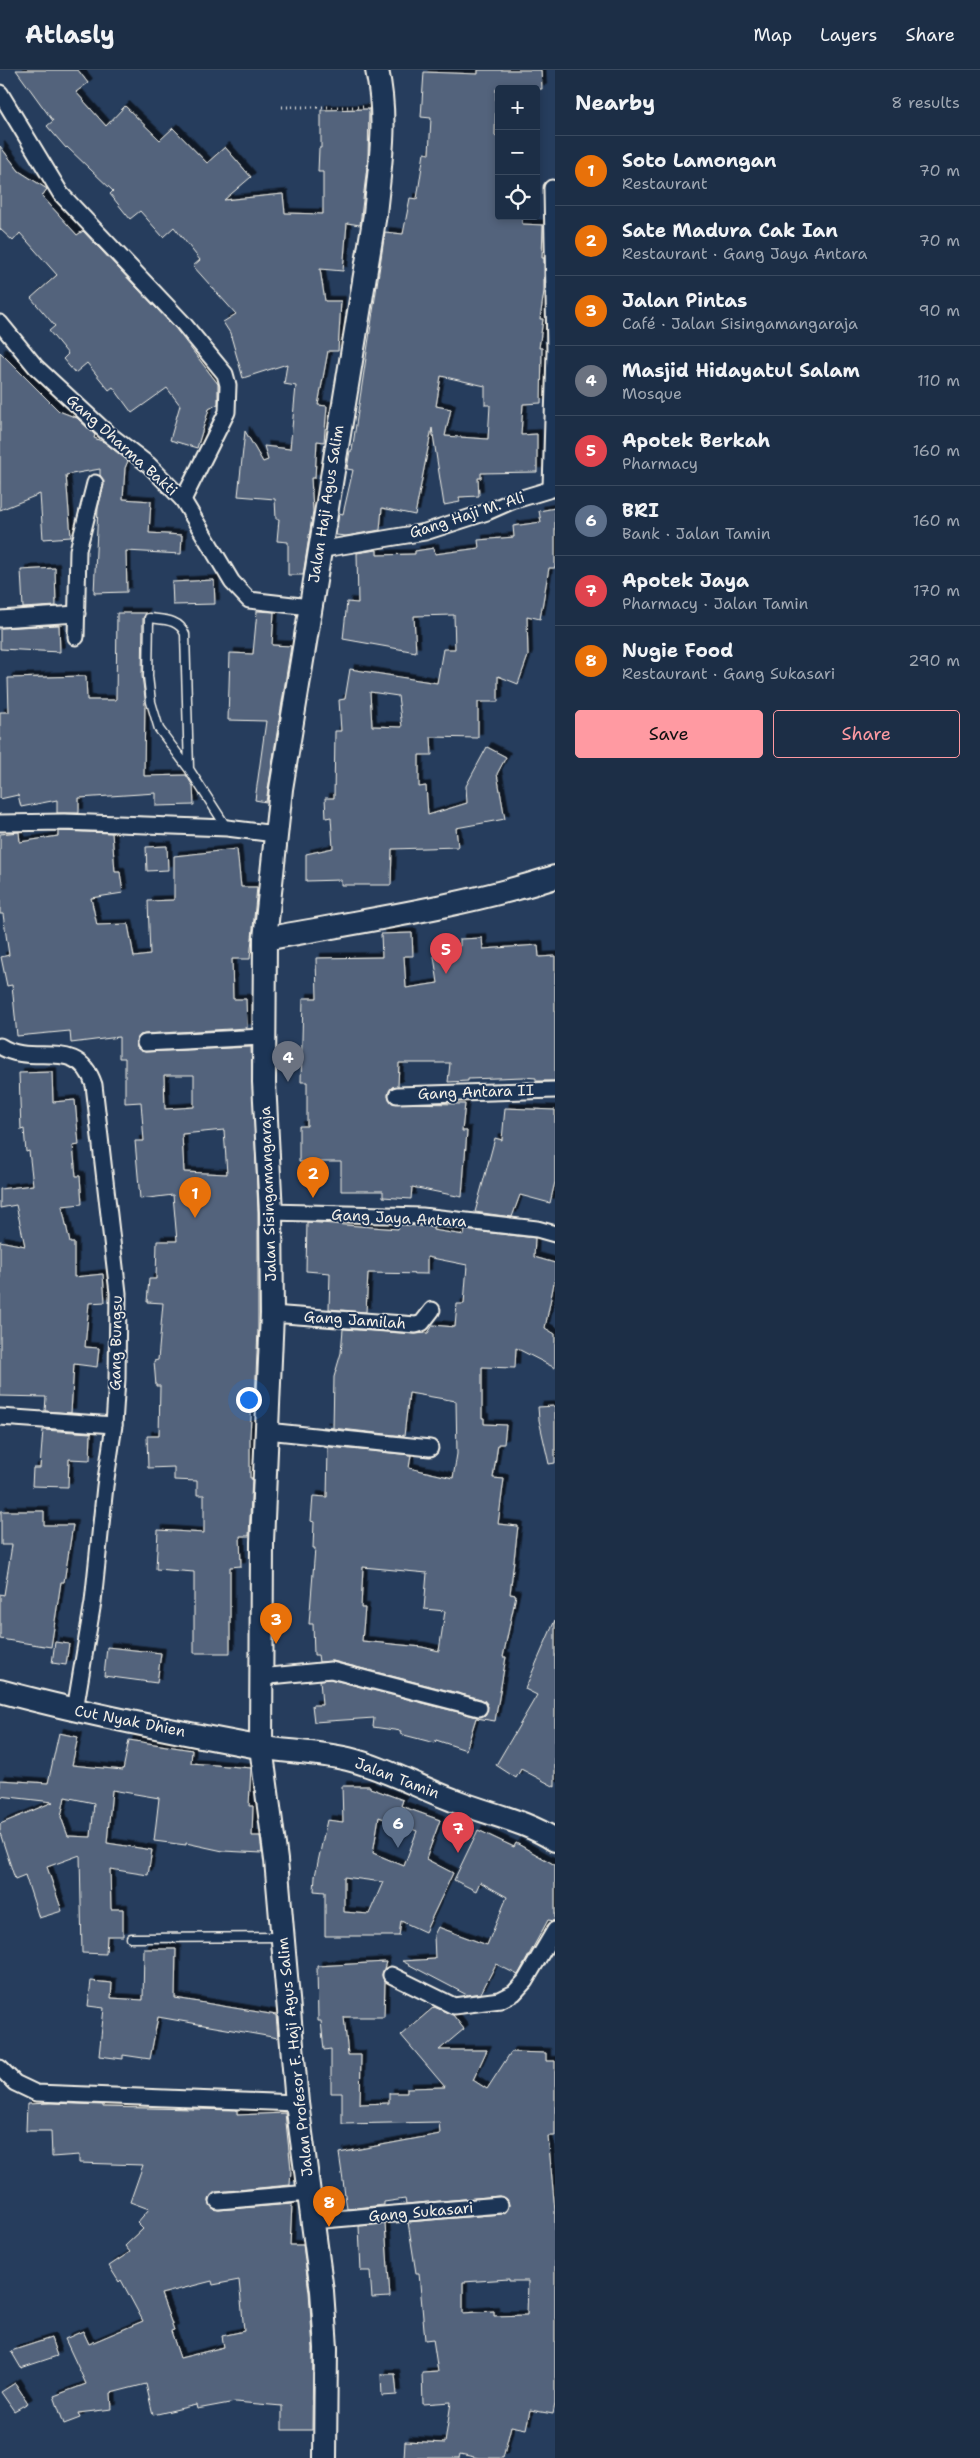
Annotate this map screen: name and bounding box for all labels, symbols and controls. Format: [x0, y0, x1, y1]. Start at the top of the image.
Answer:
text: Atlasly [25, 19, 115, 51]
text: Map [754, 23, 792, 47]
text: Layers [820, 23, 877, 47]
text: Share [905, 23, 955, 47]
map controls [495, 85, 540, 220]
button: + [495, 85, 540, 130]
text: Nearby [575, 89, 655, 117]
text: 8 results [891, 92, 960, 113]
button: − [495, 130, 540, 175]
text: Soto Lamongan [622, 148, 776, 173]
text: 1 [587, 160, 595, 181]
text: 70 m [919, 160, 960, 181]
text: Restaurant [622, 173, 708, 194]
button: locate [495, 175, 540, 220]
text: Sate Madura Cak Ian [622, 218, 838, 243]
text: 2 [585, 230, 597, 251]
text: 70 m [919, 230, 960, 251]
text: Restaurant · Gang Jaya Antara [622, 243, 868, 264]
text: Jalan Pintas [622, 288, 747, 313]
text: 3 [585, 300, 597, 321]
text: 90 m [919, 300, 960, 321]
text: Café · Jalan Sisingamangaraja [622, 313, 858, 334]
text: Masjid Hidayatul Salam [622, 358, 860, 383]
text: 4 [585, 370, 597, 391]
text: 110 m [917, 370, 960, 391]
text: Mosque [622, 383, 682, 404]
street label: Gang Dharma Bakti [62, 390, 182, 500]
street label: Jalan Haji Agus Salim [304, 424, 348, 584]
text: Apotek Berkah [622, 428, 770, 453]
text: 5 [586, 440, 596, 461]
text: 160 m [913, 440, 960, 461]
text: Pharmacy [622, 453, 698, 474]
street label: Gang Haji M. Ali [407, 487, 527, 543]
text: BRI [622, 498, 659, 523]
text: 6 [585, 510, 597, 531]
text: 160 m [913, 510, 960, 531]
text: Bank · Jalan Tamin [622, 523, 771, 544]
text: Apotek Jaya [622, 568, 749, 593]
text: 7 [585, 580, 597, 601]
text: 170 m [913, 580, 960, 601]
text: Pharmacy · Jalan Tamin [622, 593, 808, 614]
text: Nugie Food [622, 638, 733, 663]
text: 8 [585, 650, 597, 671]
text: 290 m [908, 650, 960, 671]
text: Restaurant · Gang Sukasari [622, 663, 835, 684]
button: Save [575, 710, 763, 758]
button: Share [773, 710, 960, 758]
pin: 5 [430, 933, 462, 974]
pin: 4 [272, 1041, 304, 1082]
street label: Gang Antara II [417, 1080, 535, 1104]
street label: Jalan Sisingamangaraja [255, 1105, 281, 1282]
pin: 2 [297, 1157, 329, 1198]
pin: 1 [179, 1177, 211, 1218]
street label: Gang Jaya Antara [331, 1204, 468, 1232]
street label: Gang Bungsu [105, 1295, 127, 1391]
street label: Gang Jamilah [303, 1306, 407, 1334]
your location [236, 1387, 262, 1413]
pin: 3 [260, 1603, 292, 1644]
street label: Cut Nyak Dhien [73, 1700, 187, 1742]
street label: Jalan Tamin [352, 1753, 442, 1803]
pin: 6 [382, 1807, 414, 1848]
pin: 7 [442, 1812, 474, 1853]
street label: Jalan Profesor F. Haji Agus Salim [272, 1936, 318, 2178]
pin: 8 [313, 2186, 345, 2227]
street label: Gang Sukasari [368, 2197, 474, 2227]

